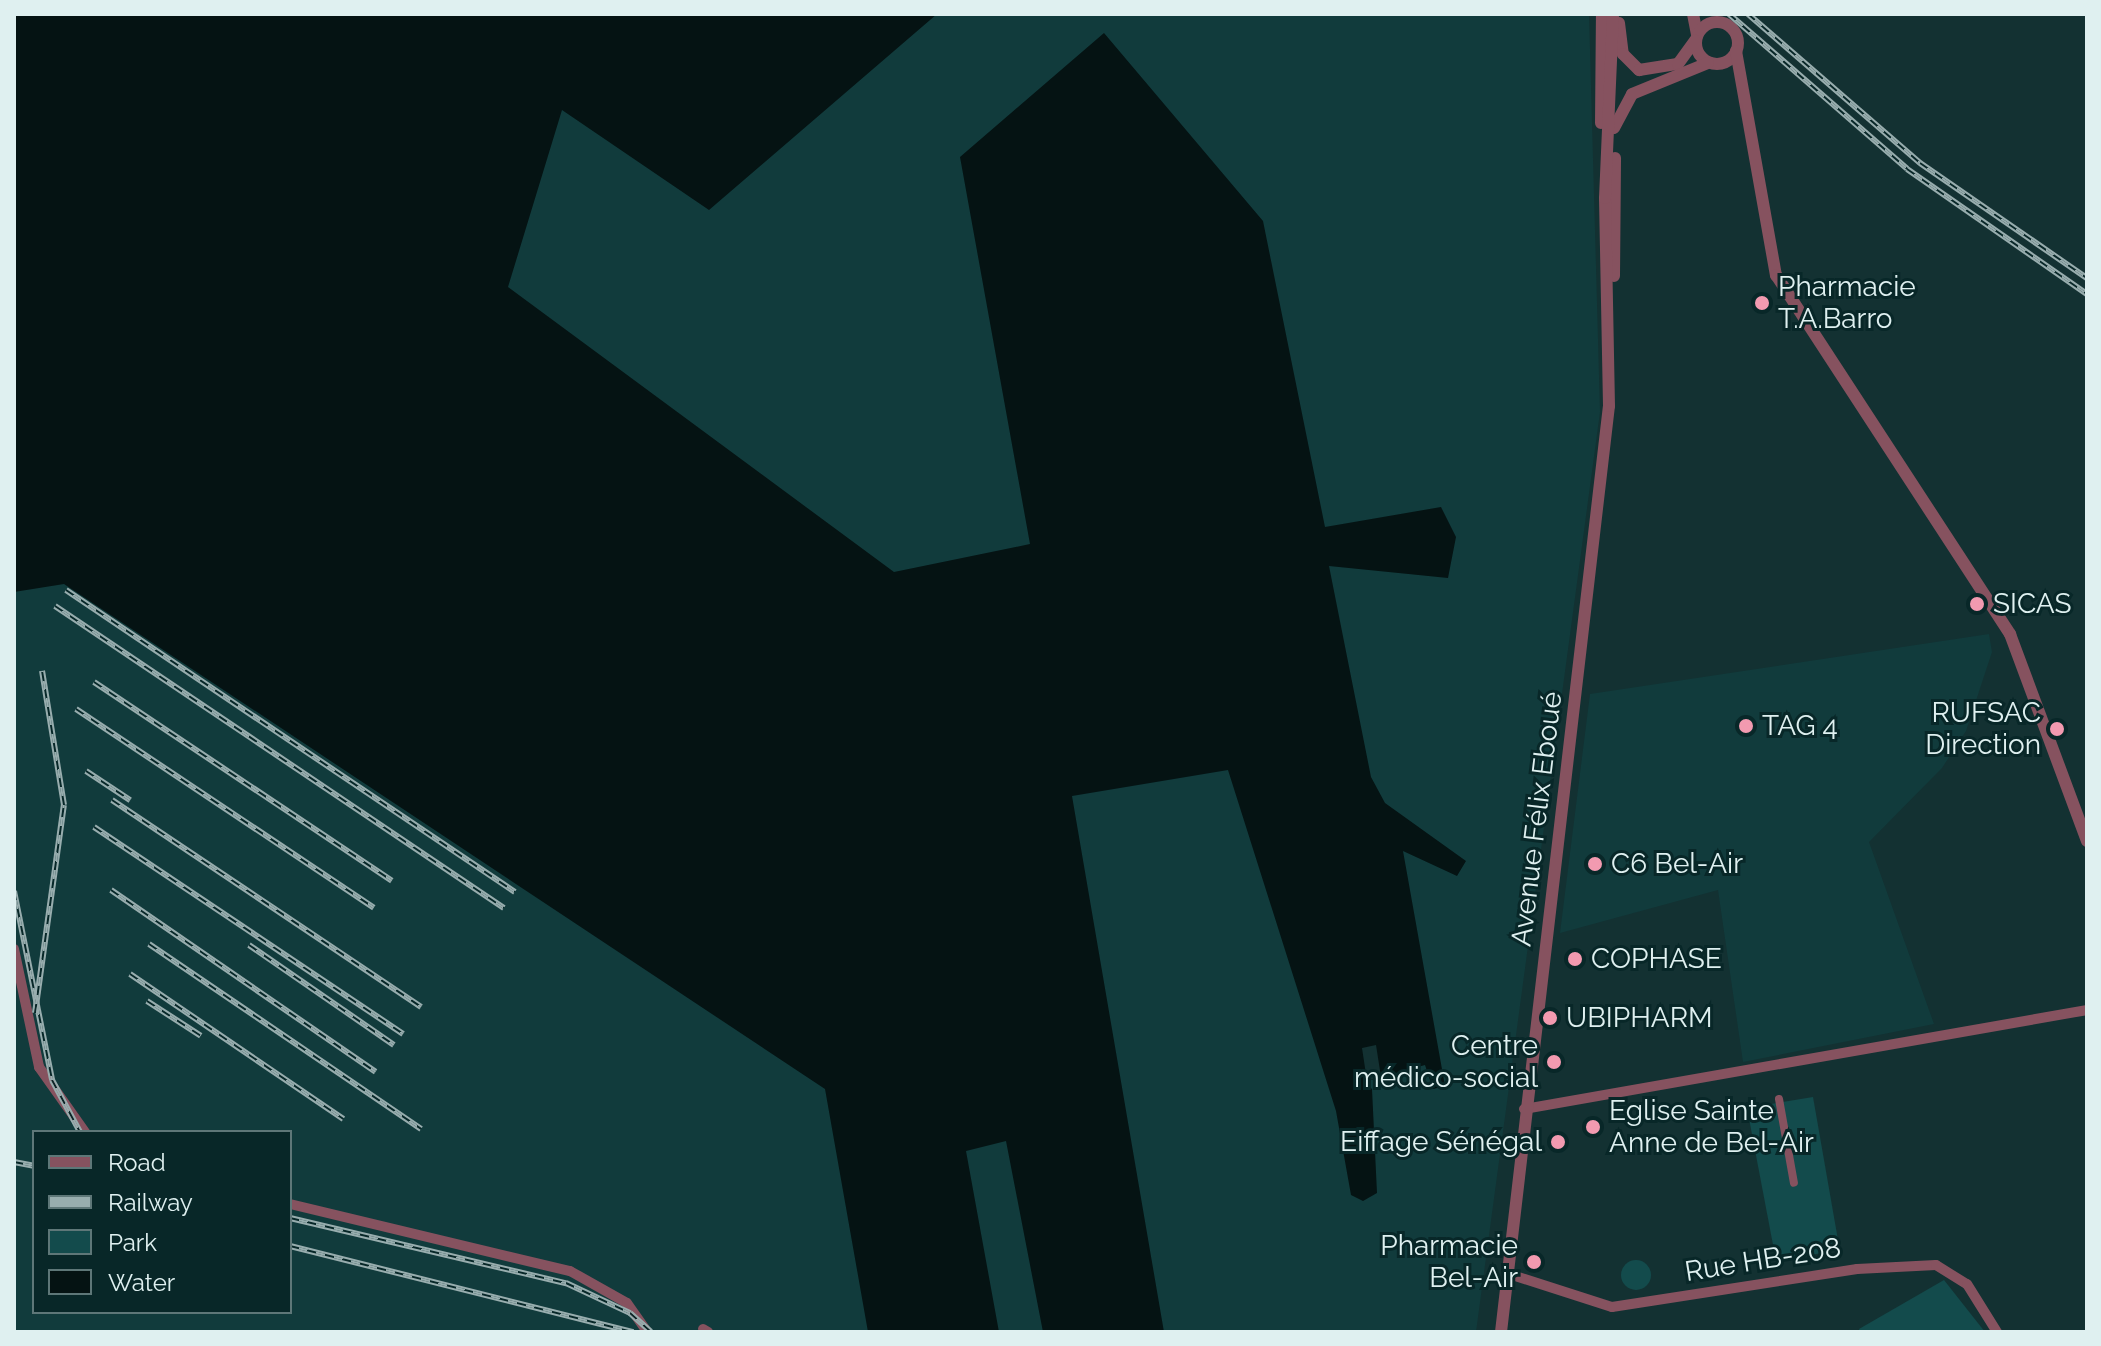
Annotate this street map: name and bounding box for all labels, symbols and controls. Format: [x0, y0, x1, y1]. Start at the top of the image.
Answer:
place label: Pharmacie T.A.Barro [1778, 270, 1916, 336]
marker: Pharmacie T.A.Barro [1753, 294, 1771, 312]
place label: SICAS [1993, 587, 2072, 621]
marker: SICAS [1968, 595, 1986, 613]
street label: Avenue Félix Eboué [1505, 690, 1569, 948]
place label: RUFSAC Direction [1925, 696, 2041, 762]
place label: TAG 4 [1762, 709, 1838, 743]
marker: TAG 4 [1737, 717, 1755, 735]
marker: RUFSAC Direction [2048, 720, 2066, 738]
place label: C6 Bel-Air [1611, 847, 1743, 881]
marker: C6 Bel-Air [1586, 855, 1604, 873]
place label: COPHASE [1591, 942, 1722, 976]
marker: COPHASE [1566, 950, 1584, 968]
place label: UBIPHARM [1566, 1001, 1713, 1035]
marker: UBIPHARM [1541, 1009, 1559, 1027]
place label: Centre médico-social [1354, 1029, 1538, 1095]
marker: Centre médico-social [1545, 1053, 1563, 1071]
place label: Eglise Sainte Anne de Bel-Air [1609, 1094, 1814, 1160]
marker: Eglise Sainte Anne de Bel-Air [1584, 1118, 1602, 1136]
place label: Eiffage Sénégal [1340, 1125, 1542, 1159]
legend [32, 1130, 292, 1314]
marker: Eiffage Sénégal [1549, 1133, 1567, 1151]
text: Road [108, 1148, 166, 1177]
text: Railway [108, 1188, 193, 1217]
text: Park [108, 1228, 157, 1257]
place label: Pharmacie Bel-Air [1380, 1229, 1518, 1295]
street label: Rue HB-208 [1683, 1231, 1843, 1289]
marker: Pharmacie Bel-Air [1525, 1253, 1543, 1271]
text: Water [108, 1268, 175, 1297]

